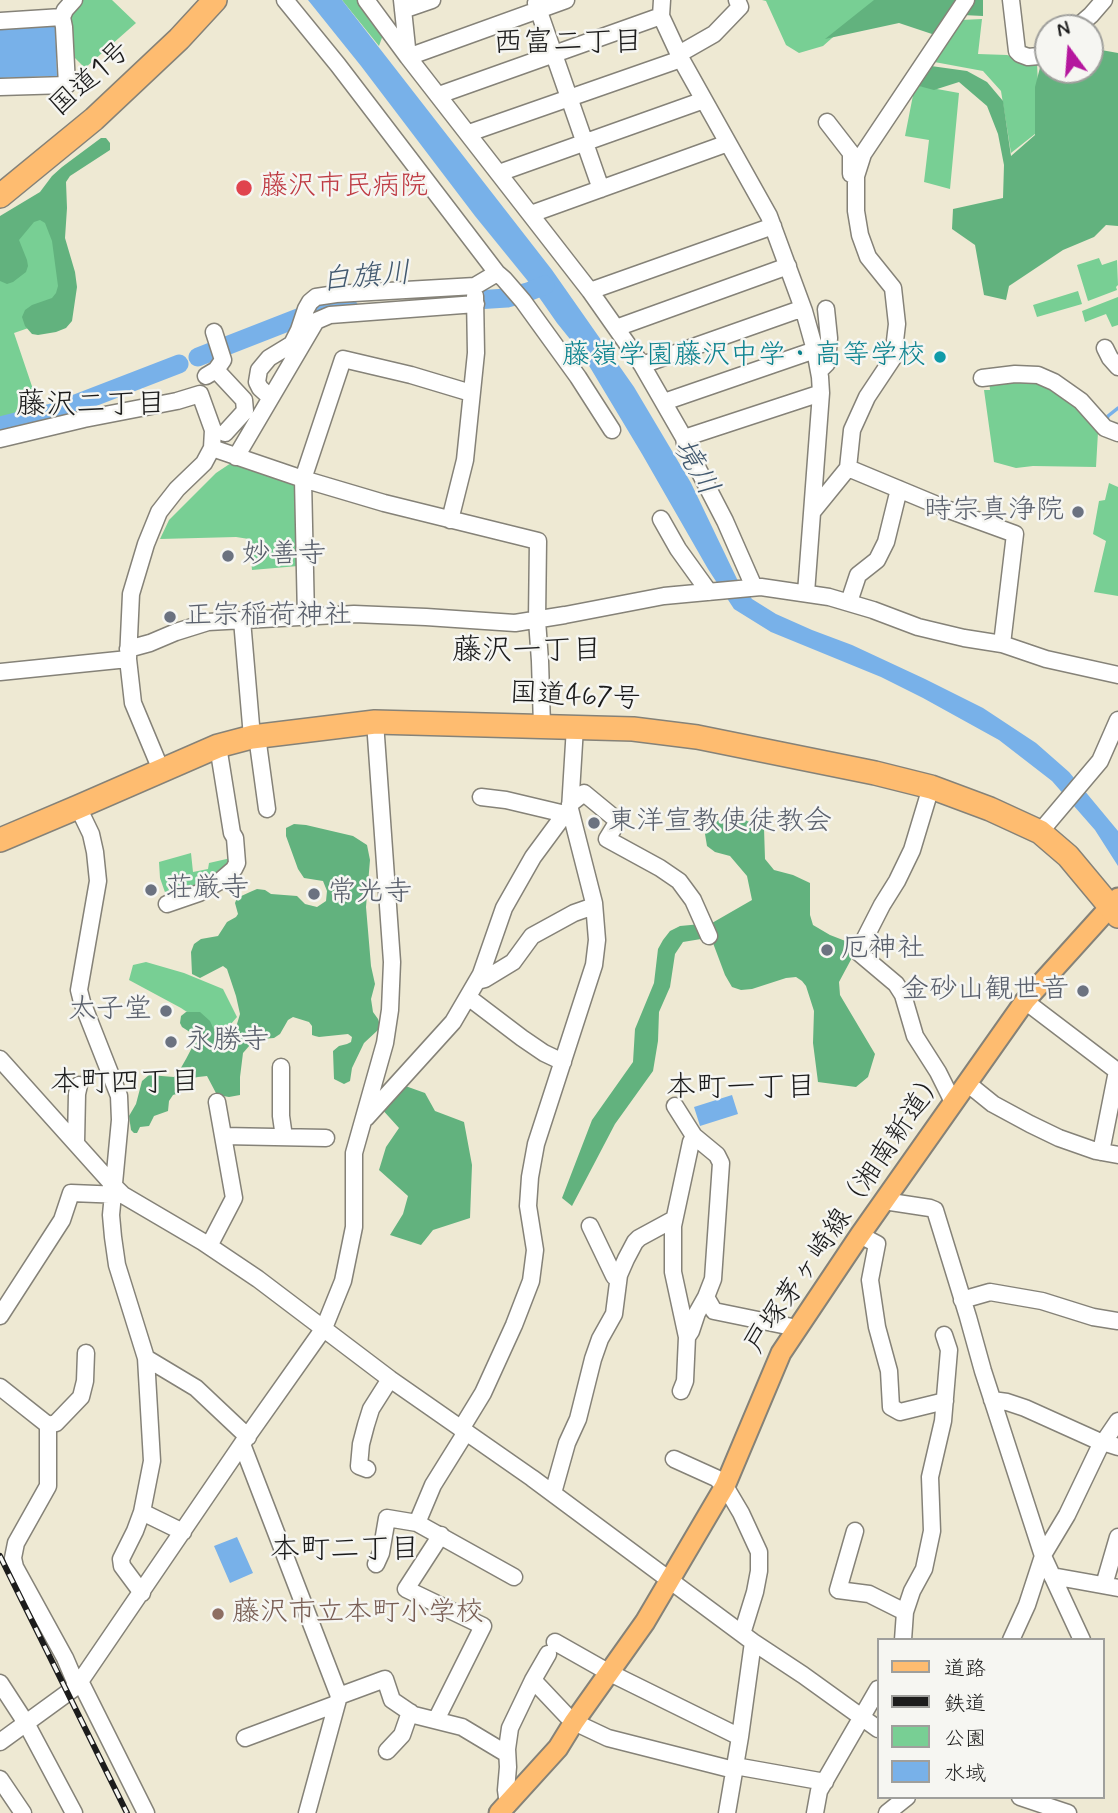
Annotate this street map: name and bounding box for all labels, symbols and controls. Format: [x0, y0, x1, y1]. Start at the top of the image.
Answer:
north arrow [1034, 14, 1104, 84]
text: N [1054, 16, 1073, 44]
district label: 西富二丁目 [493, 27, 643, 63]
street label: 国道1号 [44, 35, 138, 125]
place label: 藤沢市民病院 [260, 171, 428, 205]
marker: 藤沢市民病院 [234, 178, 254, 198]
water label: 白旗川 [320, 257, 412, 301]
place label: 藤嶺学園藤沢中学・高等学校 [562, 340, 926, 374]
marker: 藤嶺学園藤沢中学・高等学校 [932, 349, 948, 365]
district label: 藤沢二丁目 [16, 389, 166, 425]
water label: 境川 [663, 433, 725, 503]
place label: 時宗真浄院 [924, 495, 1064, 529]
marker: 時宗真浄院 [1070, 504, 1086, 520]
place label: 妙善寺 [242, 539, 326, 573]
marker: 妙善寺 [220, 548, 236, 564]
place label: 正宗稲荷神社 [184, 600, 352, 634]
marker: 正宗稲荷神社 [162, 609, 178, 625]
district label: 藤沢一丁目 [452, 635, 602, 671]
street label: 国道467号 [509, 678, 641, 718]
place label: 東洋宣教使徒教会 [608, 806, 832, 840]
marker: 東洋宣教使徒教会 [586, 815, 602, 831]
place label: 荘厳寺 [165, 873, 249, 907]
place label: 常光寺 [328, 877, 412, 911]
marker: 荘厳寺 [143, 882, 159, 898]
marker: 常光寺 [306, 886, 322, 902]
place label: 厄神社 [841, 933, 925, 967]
marker: 厄神社 [819, 942, 835, 958]
place label: 金砂山観世音 [901, 974, 1069, 1008]
marker: 金砂山観世音 [1075, 983, 1091, 999]
place label: 太子堂 [68, 994, 152, 1028]
marker: 太子堂 [158, 1003, 174, 1019]
place label: 永勝寺 [185, 1025, 269, 1059]
marker: 永勝寺 [163, 1034, 179, 1050]
street label: 戸塚茅ヶ崎線（湘南新道） [739, 1063, 955, 1361]
district label: 本町四丁目 [50, 1067, 200, 1103]
district label: 本町一丁目 [666, 1072, 816, 1108]
district label: 本町二丁目 [270, 1534, 420, 1570]
place label: 藤沢市立本町小学校 [232, 1597, 484, 1631]
marker: 藤沢市立本町小学校 [210, 1606, 226, 1622]
legend [876, 1638, 1104, 1799]
text: 道路 [944, 1655, 986, 1683]
text: 鉄道 [944, 1690, 986, 1718]
text: 公園 [944, 1725, 986, 1753]
text: 水域 [944, 1760, 986, 1788]

